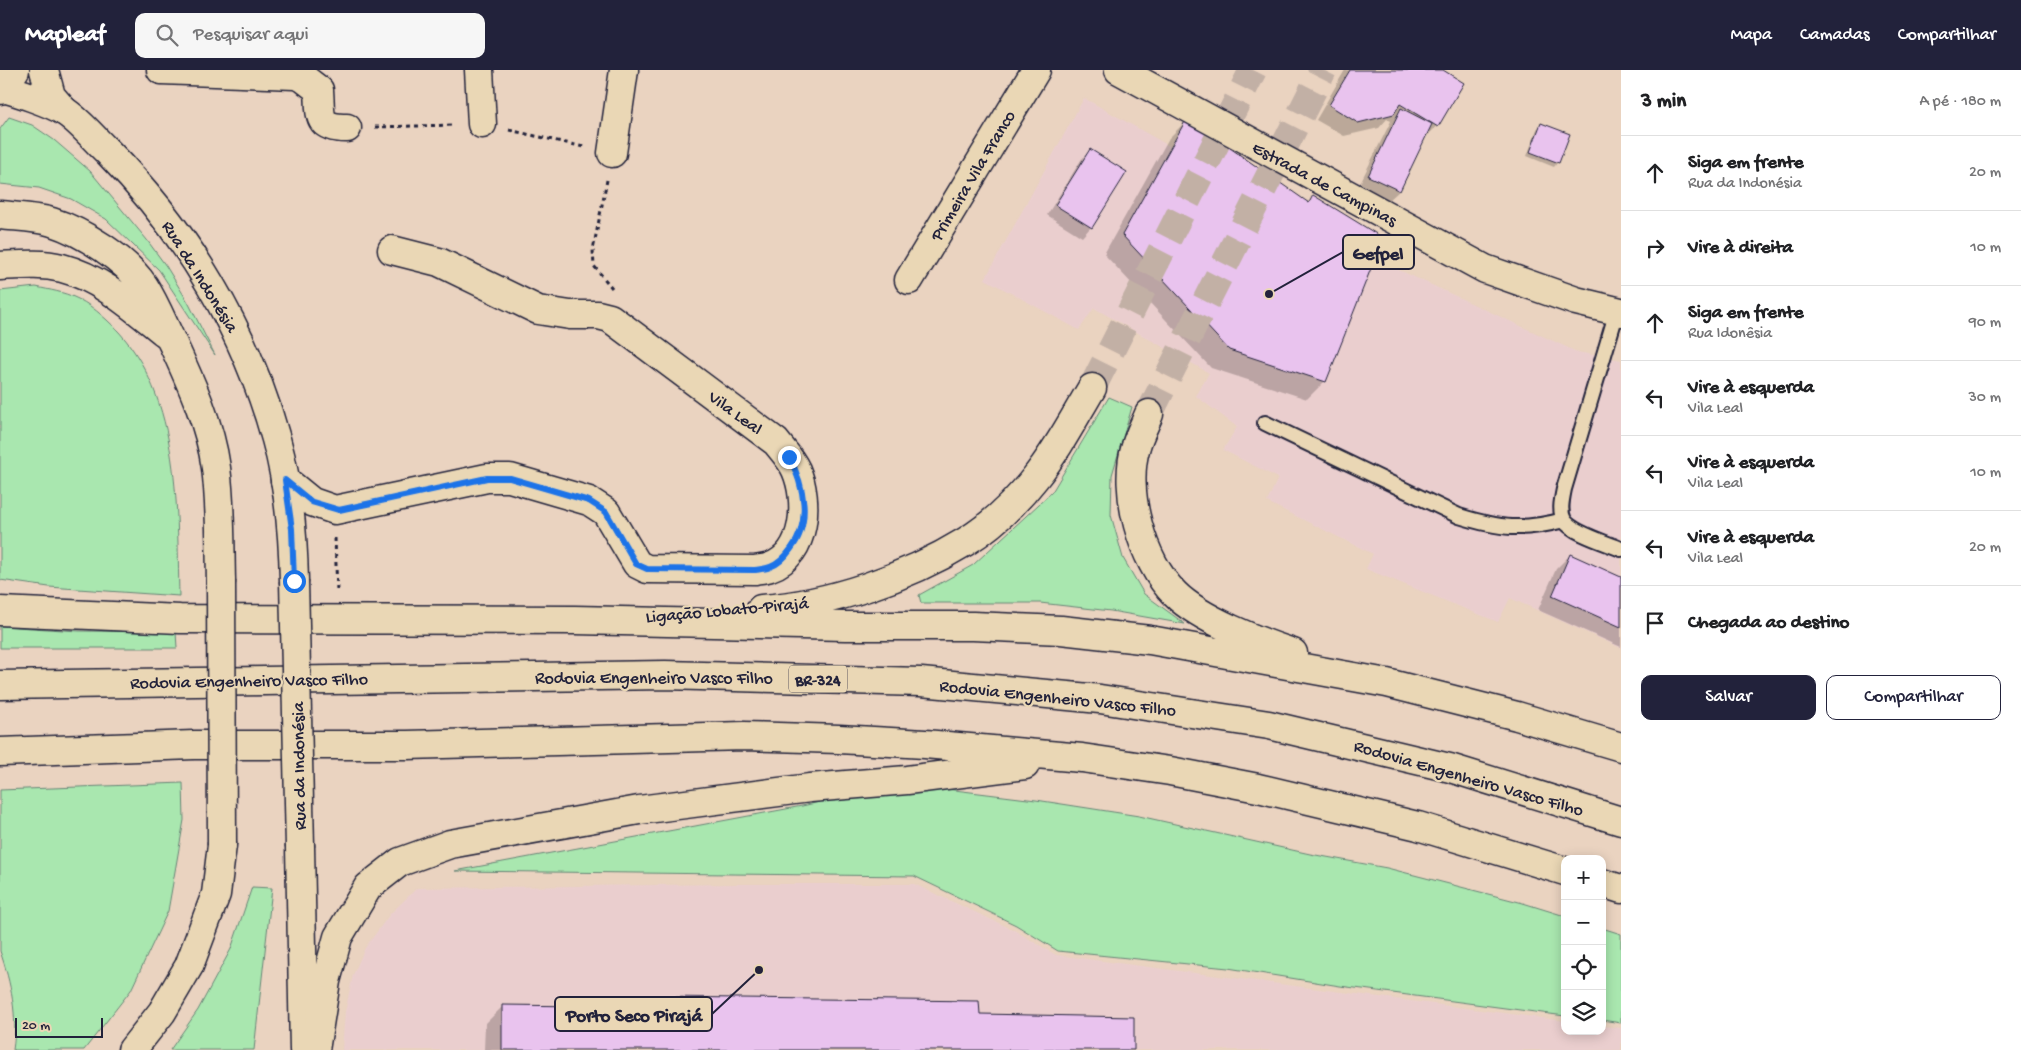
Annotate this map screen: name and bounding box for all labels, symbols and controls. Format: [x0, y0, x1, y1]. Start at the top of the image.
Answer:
search box [135, 13, 485, 58]
text: Mapleaf [25, 21, 105, 50]
icon: search [153, 21, 181, 49]
text: Pesquisar aqui [193, 24, 309, 47]
text: Mapa [1731, 25, 1772, 46]
text: Camadas [1800, 25, 1870, 46]
text: Compartilhar [1898, 25, 1996, 46]
text: 3 min [1641, 90, 1686, 115]
text: A pé · 180 m [1920, 93, 2001, 112]
street label: Primeira Vila Franco [926, 107, 1021, 246]
street label: Estrada de Campinas [1248, 138, 1401, 233]
text: Siga em frente [1688, 152, 1804, 175]
icon: ahead [1641, 159, 1669, 187]
text: 20 m [1969, 164, 2001, 183]
text: Rua da Indonésia [1688, 175, 1802, 194]
street label: Rua da Indonésia [156, 217, 242, 338]
icon: right [1641, 234, 1669, 262]
callout: Gefpel [1343, 235, 1414, 269]
text: Vire à direita [1688, 237, 1793, 260]
text: 10 m [1970, 239, 2001, 258]
text: Gefpel [1353, 244, 1403, 267]
text: Siga em frente [1688, 302, 1804, 325]
icon: ahead [1641, 309, 1669, 337]
text: 90 m [1969, 314, 2001, 333]
text: Rua Idonêsia [1688, 325, 1772, 344]
text: Vire à esquerda [1688, 377, 1814, 400]
icon: left [1641, 384, 1669, 412]
street label: Vila Leal [702, 387, 766, 441]
text: 30 m [1968, 389, 2001, 408]
text: Vila Leal [1688, 400, 1743, 419]
route end [778, 446, 801, 469]
text: Vire à esquerda [1688, 452, 1814, 475]
icon: left [1641, 459, 1669, 487]
text: 10 m [1970, 464, 2001, 483]
text: Vila Leal [1688, 475, 1743, 494]
text: Vire à esquerda [1688, 527, 1814, 550]
icon: left [1641, 534, 1669, 562]
text: 20 m [1969, 539, 2001, 558]
text: Vila Leal [1688, 550, 1743, 569]
route start [283, 570, 306, 593]
street label: Ligação Lobato-Pirajá [645, 594, 811, 629]
icon: arrive [1641, 609, 1669, 637]
text: Chegada ao destino [1688, 612, 1849, 635]
road number: BR-324 [789, 666, 847, 692]
street label: Rodovia Engenheiro Vasco Filho [535, 669, 773, 690]
street label: Rodovia Engenheiro Vasco Filho [130, 670, 368, 695]
button: Salvar [1641, 675, 1816, 720]
button: Compartilhar [1826, 675, 2001, 720]
street label: Rodovia Engenheiro Vasco Filho [938, 677, 1177, 722]
street label: Rua da Indonésia [289, 701, 312, 830]
street label: Rodovia Engenheiro Vasco Filho [1351, 737, 1586, 822]
map controls [1561, 855, 1606, 1035]
button: + [1561, 855, 1606, 900]
button: − [1561, 900, 1606, 945]
button: locate [1561, 945, 1606, 990]
button: layers [1561, 990, 1606, 1035]
callout: Porto Seco Pirajá [555, 997, 712, 1031]
text: Porto Seco Pirajá [565, 1006, 704, 1029]
scale bar [15, 1015, 102, 1038]
text: 20 m [22, 1018, 50, 1035]

